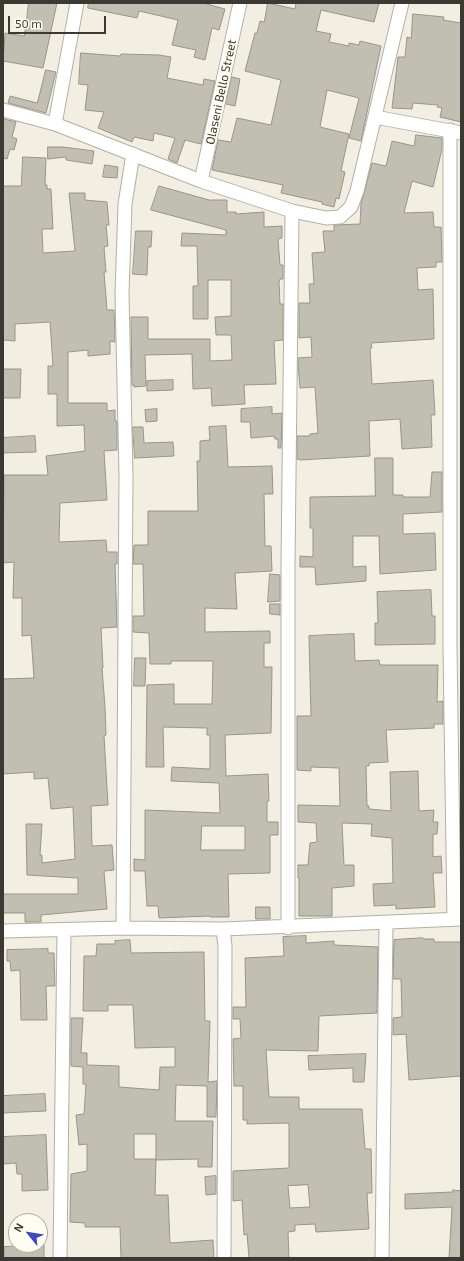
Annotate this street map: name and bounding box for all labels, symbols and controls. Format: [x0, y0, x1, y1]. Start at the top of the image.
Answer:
scale bar [10, 8, 108, 34]
text: 50 m [15, 16, 42, 30]
street label: Olaseni Bello Street [203, 38, 239, 146]
north arrow [8, 1213, 48, 1253]
text: N [10, 1221, 26, 1234]

